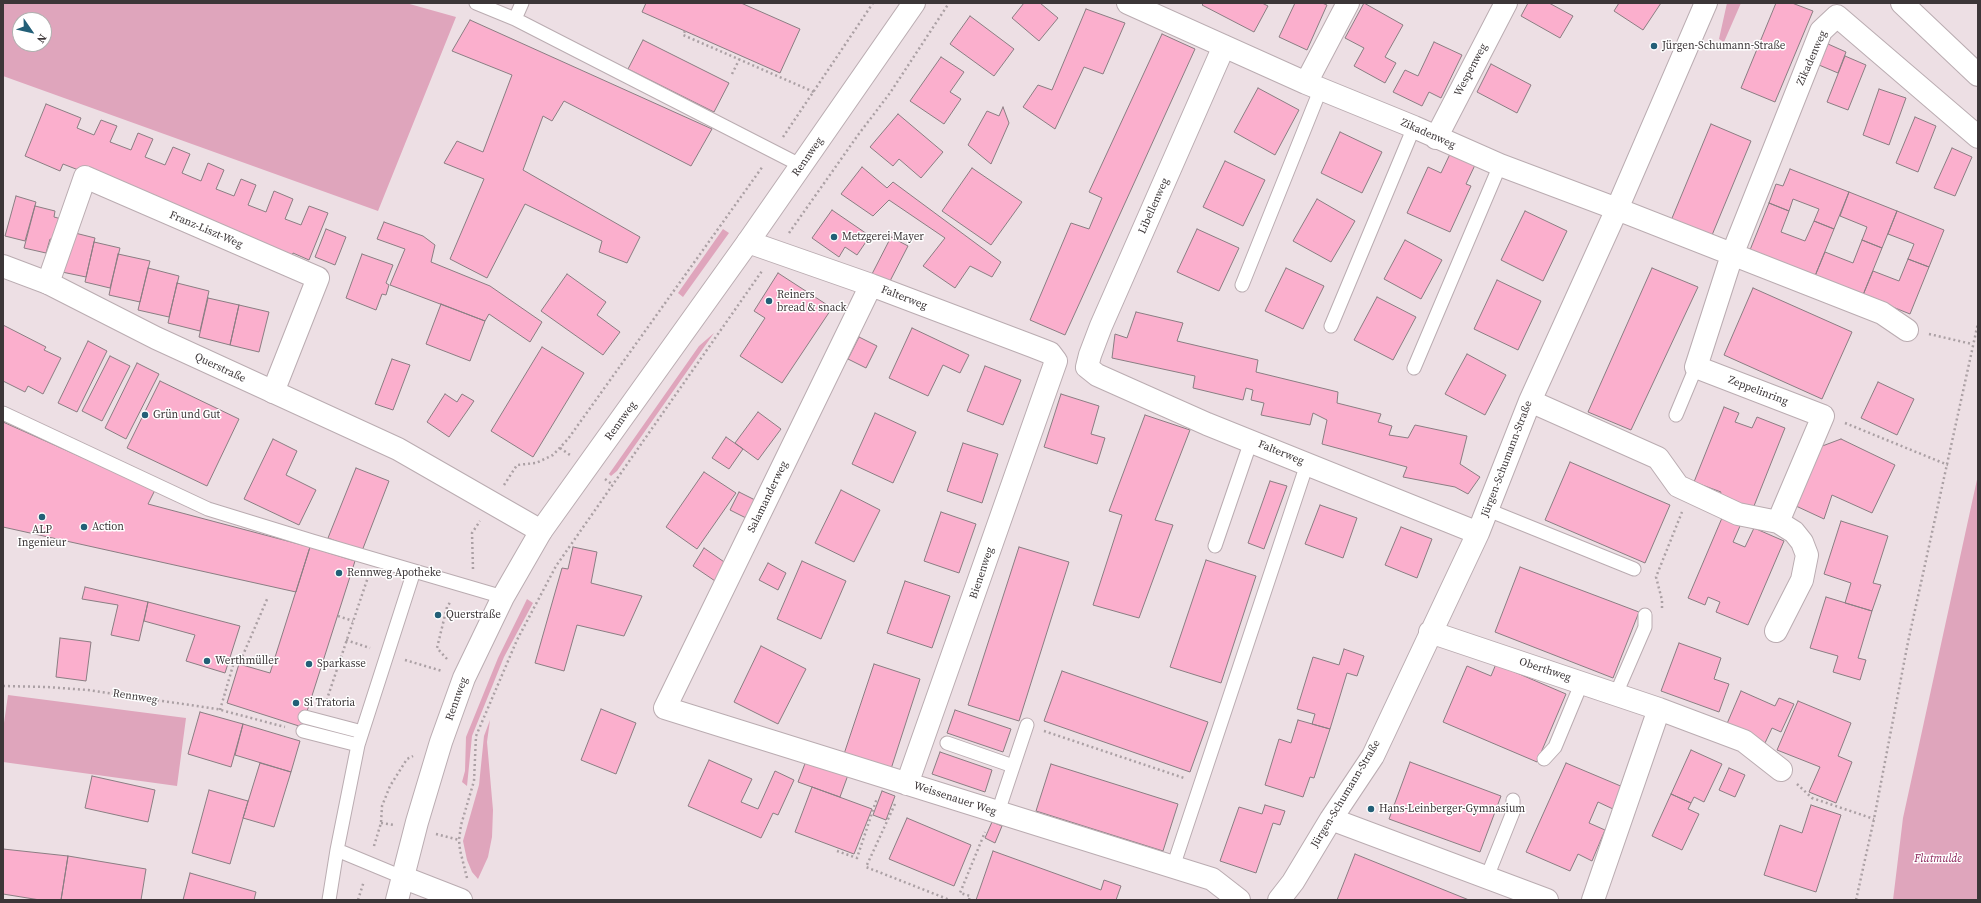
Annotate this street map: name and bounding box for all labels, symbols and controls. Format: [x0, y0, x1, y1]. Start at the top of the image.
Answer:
north arrow [12, 12, 52, 52]
street label: Zikadenweg [1794, 29, 1830, 87]
text: N [33, 31, 50, 46]
place label: Jürgen-Schumann-Straße [1662, 39, 1785, 53]
street label: Wespenweg [1452, 41, 1490, 99]
marker: Jürgen-Schumann-Straße [1649, 41, 1659, 51]
street label: Zikadenweg [1399, 116, 1457, 152]
street label: Rennweg [790, 135, 826, 179]
street label: Libellenweg [1136, 176, 1172, 236]
street label: Franz-Liszt-Weg [167, 209, 245, 251]
place label: Metzgerei Mayer [842, 230, 924, 244]
marker: Metzgerei Mayer [829, 232, 839, 242]
street label: Falterweg [879, 283, 929, 313]
place label: Reiners bread & snack [777, 288, 847, 314]
marker: Reiners bread & snack [764, 296, 774, 306]
street label: Querstraße [192, 350, 248, 386]
street label: Zeppelinring [1726, 373, 1790, 409]
street label: Rennweg [602, 399, 640, 443]
street label: Jürgen-Schumann-Straße [1479, 399, 1535, 519]
place label: Grün und Gut [153, 408, 220, 422]
marker: Grün und Gut [140, 410, 150, 420]
street label: Falterweg [1256, 438, 1306, 468]
street label: Salamanderweg [745, 459, 791, 535]
marker: ALP Ingenieur [37, 512, 47, 522]
place label: Action [92, 520, 124, 534]
marker: Action [79, 522, 89, 532]
place label: ALP Ingenieur [18, 523, 66, 549]
street label: Bienenweg [967, 545, 997, 601]
place label: Rennweg Apotheke [347, 566, 441, 580]
marker: Rennweg Apotheke [334, 568, 344, 578]
place label: Querstraße [446, 608, 501, 622]
marker: Querstraße [433, 610, 443, 620]
place label: Werthmüller [215, 654, 279, 668]
street label: Oberthweg [1517, 655, 1573, 685]
marker: Werthmüller [202, 656, 212, 666]
place label: Sparkasse [317, 657, 366, 671]
marker: Sparkasse [304, 659, 314, 669]
street label: Rennweg [443, 676, 471, 722]
street label: Rennweg [112, 687, 158, 707]
place label: Si Tratoria [304, 696, 355, 710]
marker: Si Tratoria [291, 698, 301, 708]
street label: Jürgen-Schumann-Straße [1309, 738, 1383, 850]
street label: Weissenauer Weg [912, 779, 998, 819]
place label: Hans-Leinberger-Gymnasium [1379, 802, 1525, 816]
marker: Hans-Leinberger-Gymnasium [1366, 804, 1376, 814]
park label: Flutmulde [1914, 852, 1962, 866]

